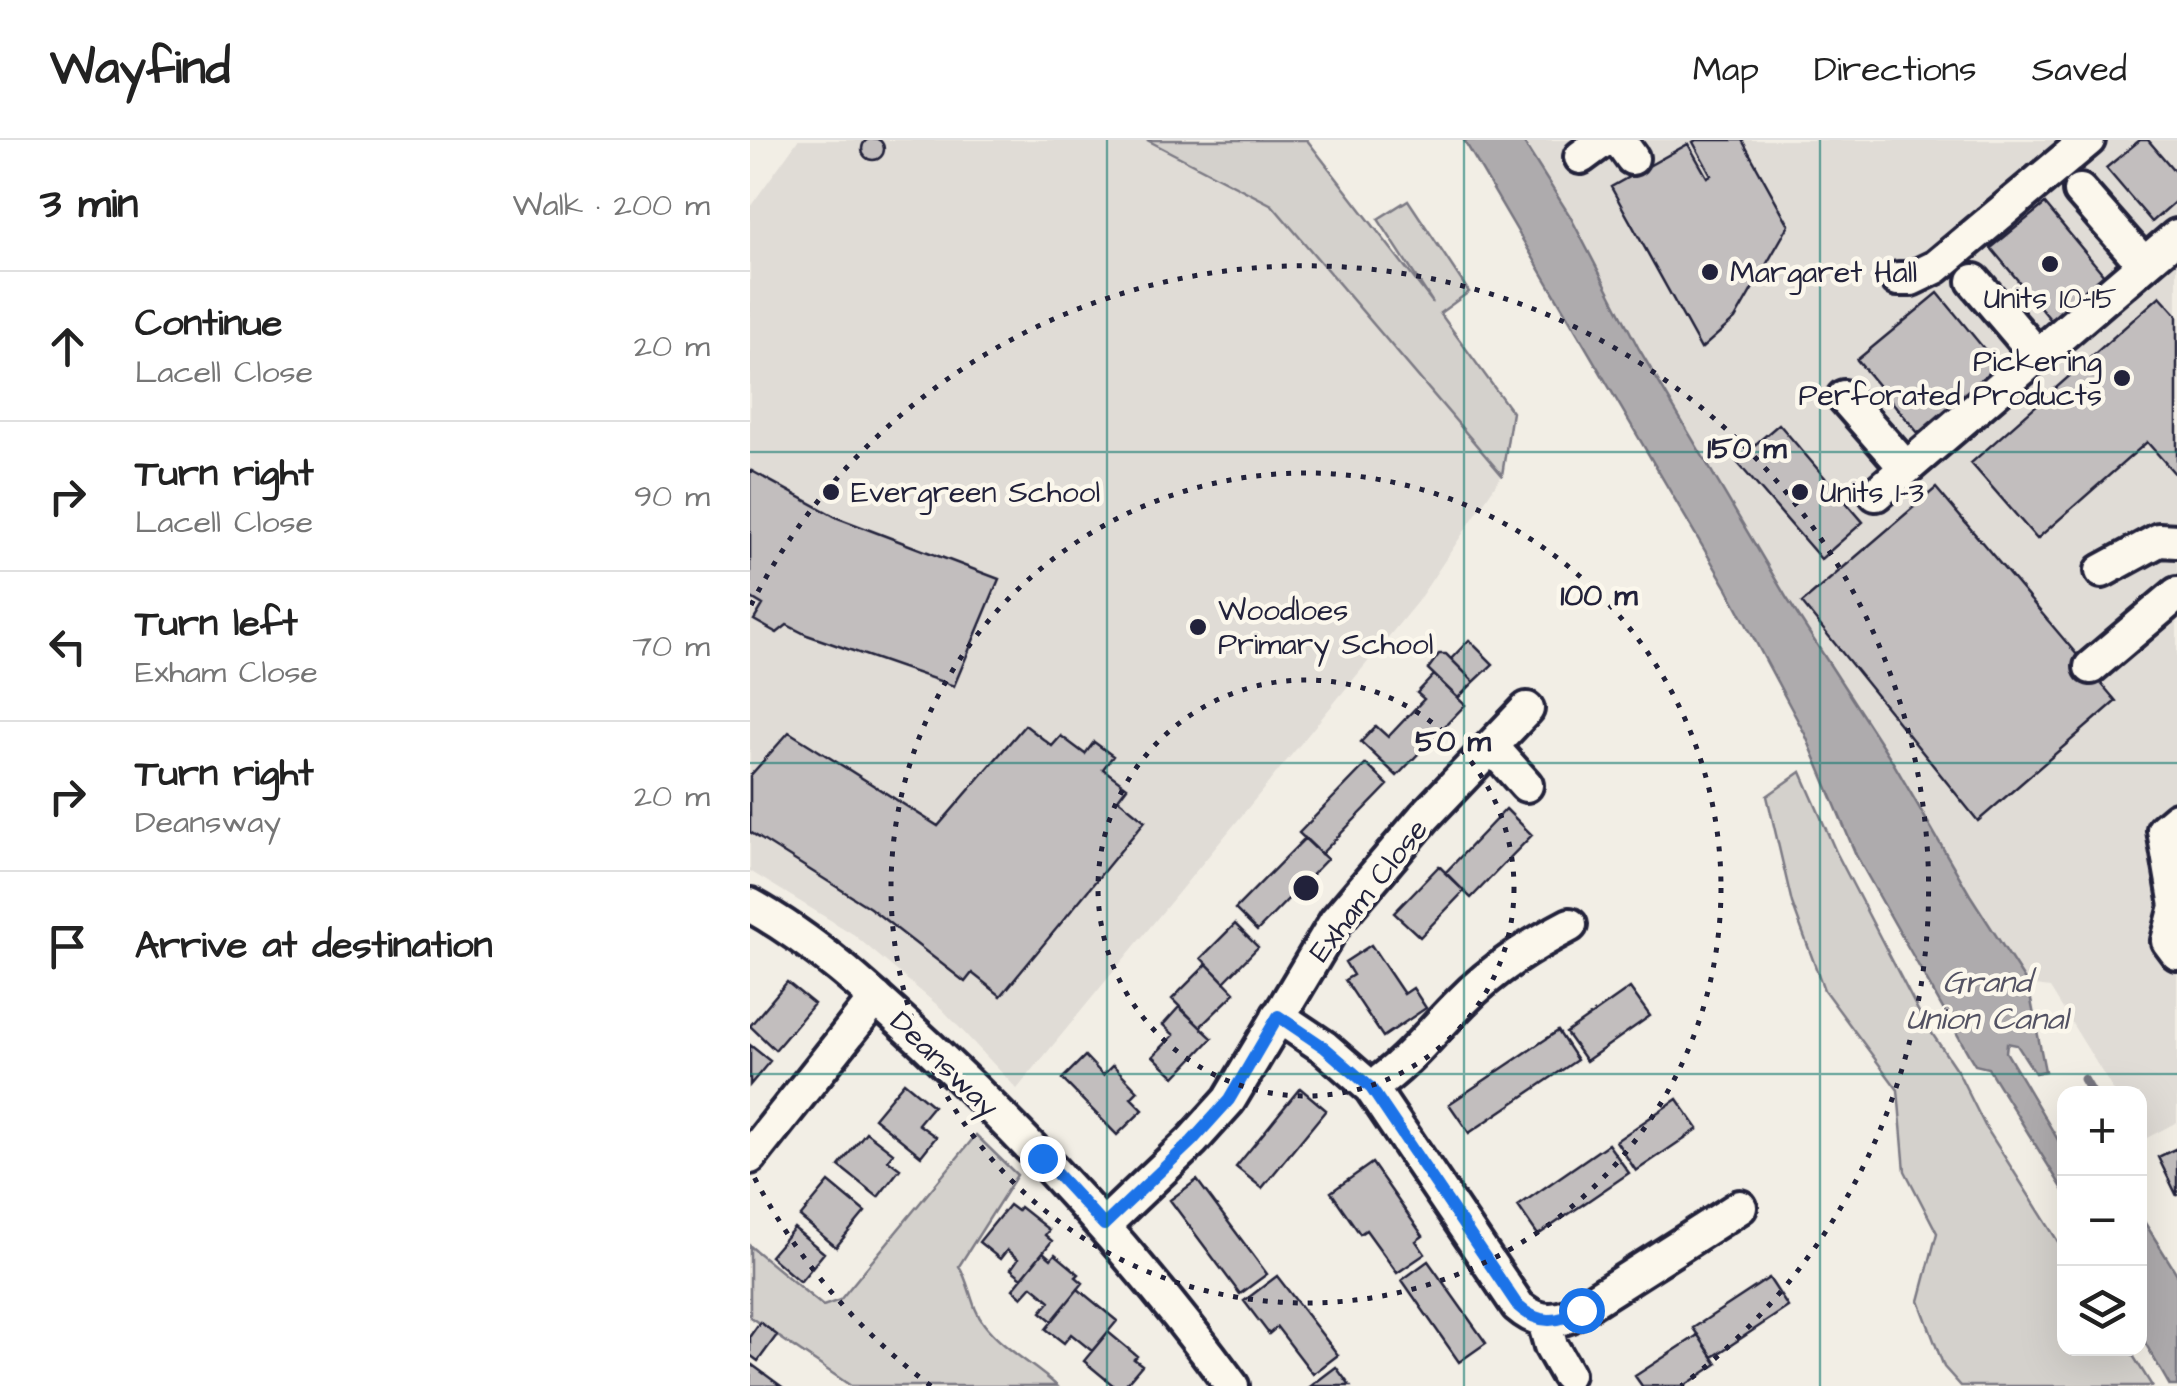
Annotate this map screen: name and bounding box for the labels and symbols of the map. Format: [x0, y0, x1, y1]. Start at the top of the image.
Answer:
place label: Margaret Hall [1730, 252, 1917, 295]
marker: Units 10-15 [2039, 253, 2061, 275]
marker: Margaret Hall [1699, 261, 1721, 283]
place label: Units 10-15 [1984, 278, 2116, 320]
place label: Pickering Perforated Products [1798, 341, 2102, 417]
marker: Pickering Perforated Products [2111, 367, 2133, 389]
text: 150 m [1707, 428, 1787, 470]
place label: Evergreen School [851, 472, 1100, 515]
place label: Units 1-3 [1820, 472, 1924, 514]
marker: Evergreen School [820, 481, 842, 503]
marker: Units 1-3 [1789, 481, 1811, 503]
text: 100 m [1560, 575, 1638, 617]
place label: Woodloes Primary School [1218, 590, 1433, 667]
marker: Woodloes Primary School [1187, 616, 1209, 638]
text: 50 m [1415, 721, 1491, 763]
street label: Exham Close [1299, 810, 1438, 971]
centre of rings [1288, 870, 1324, 906]
water label: Grand Union Canal [1906, 960, 2072, 1042]
street label: Deansway [880, 1002, 1008, 1128]
route end [1020, 1136, 1066, 1182]
route start [1559, 1288, 1605, 1334]

